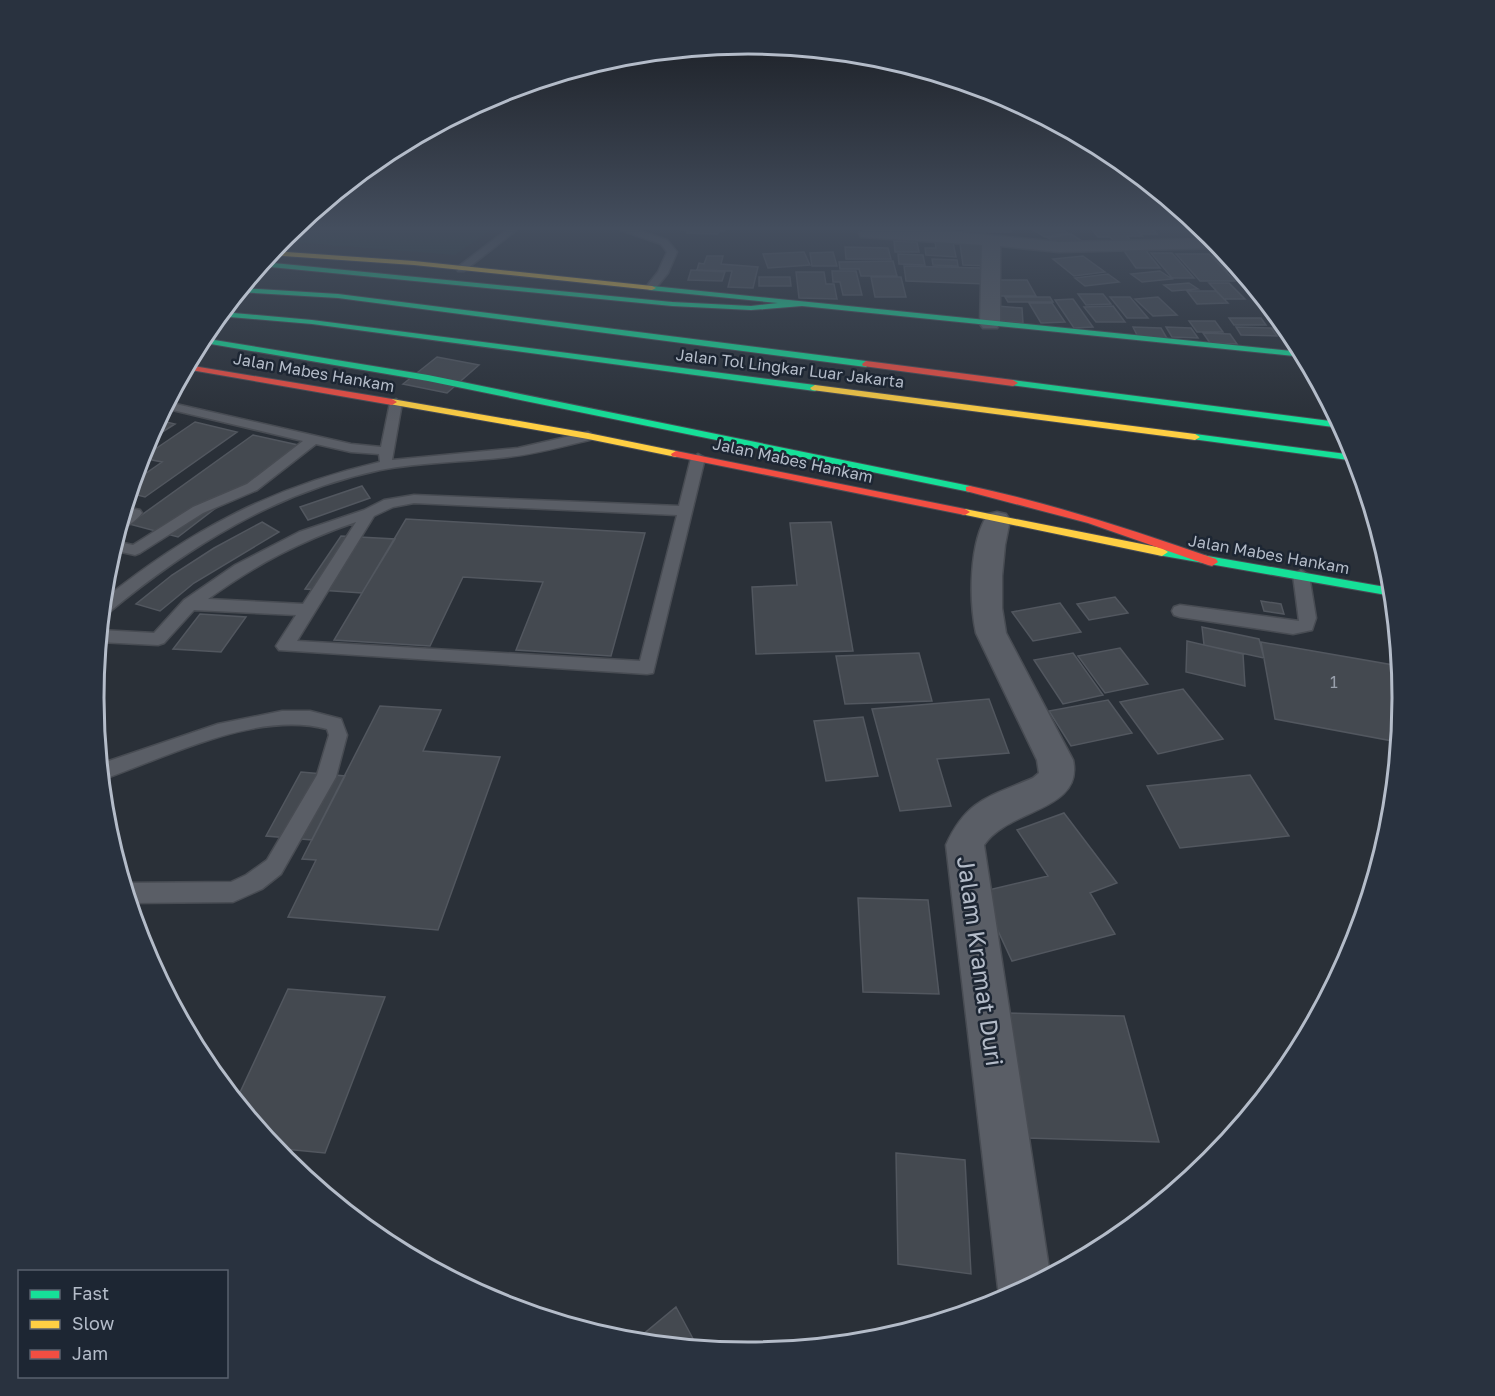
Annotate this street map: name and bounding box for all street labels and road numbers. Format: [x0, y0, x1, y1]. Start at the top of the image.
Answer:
street label: Jalan Tol Lingkar Luar Jakarta [675, 344, 905, 392]
street label: Jalan Mabes Hankam [232, 348, 396, 396]
street label: Jalan Mabes Hankam [711, 433, 875, 487]
street label: Jalan Mabes Hankam [1187, 530, 1351, 578]
street label: Jalam Kramat Duri [952, 854, 1010, 1068]

